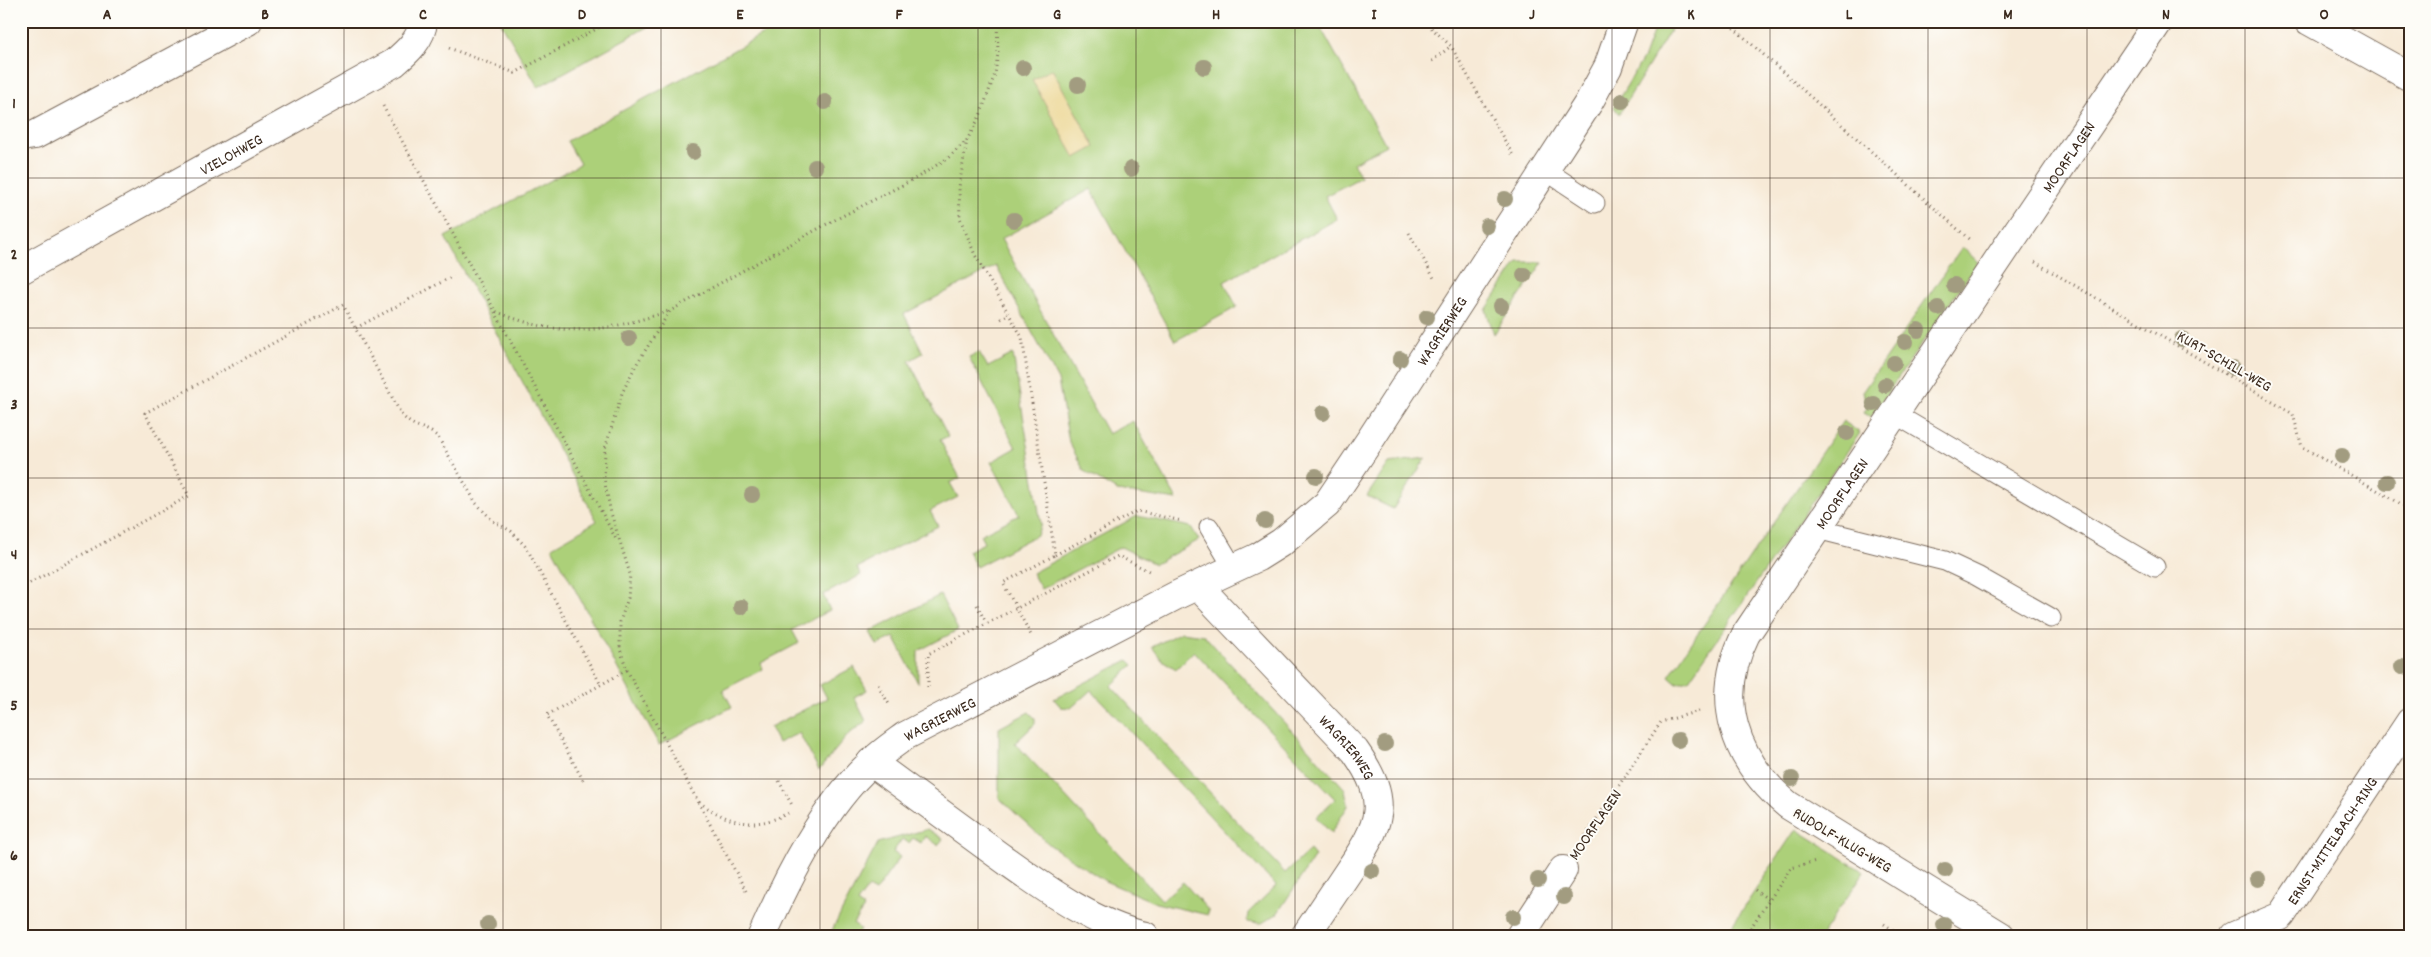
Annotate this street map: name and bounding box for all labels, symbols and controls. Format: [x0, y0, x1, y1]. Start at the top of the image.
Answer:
text: A [103, 4, 112, 27]
text: B [261, 4, 269, 27]
text: C [419, 4, 427, 27]
text: D [578, 4, 587, 27]
text: E [736, 4, 744, 27]
text: F [895, 4, 903, 27]
text: G [1053, 4, 1061, 27]
text: H [1212, 4, 1220, 27]
text: I [1372, 4, 1378, 27]
text: J [1529, 4, 1535, 27]
text: K [1687, 4, 1695, 27]
text: L [1846, 4, 1853, 27]
text: M [2003, 4, 2013, 27]
text: N [2162, 4, 2170, 27]
text: O [2319, 4, 2329, 27]
text: 1 [12, 93, 16, 116]
street label: MOORFLAGEN [2038, 118, 2102, 198]
street label: VIELOHWEG [197, 129, 268, 182]
text: 2 [11, 244, 18, 267]
street label: WAGRIERWEG [1412, 293, 1474, 371]
street label: KURT-SCHILL-WEG [2172, 326, 2275, 399]
text: 3 [10, 394, 18, 417]
street label: MOORFLAGEN [1811, 454, 1875, 535]
text: 4 [11, 544, 17, 567]
street label: WAGRIERWEG [900, 692, 981, 749]
text: 5 [10, 695, 18, 718]
street label: WAGRIERWEG [1312, 711, 1379, 784]
street label: ERNST-MITTELBACH-RING [2282, 773, 2384, 910]
street label: MOORFLAGEN [1564, 785, 1628, 865]
street label: RUDOLF-KLUG-WEG [1788, 802, 1896, 880]
text: 6 [10, 845, 18, 868]

